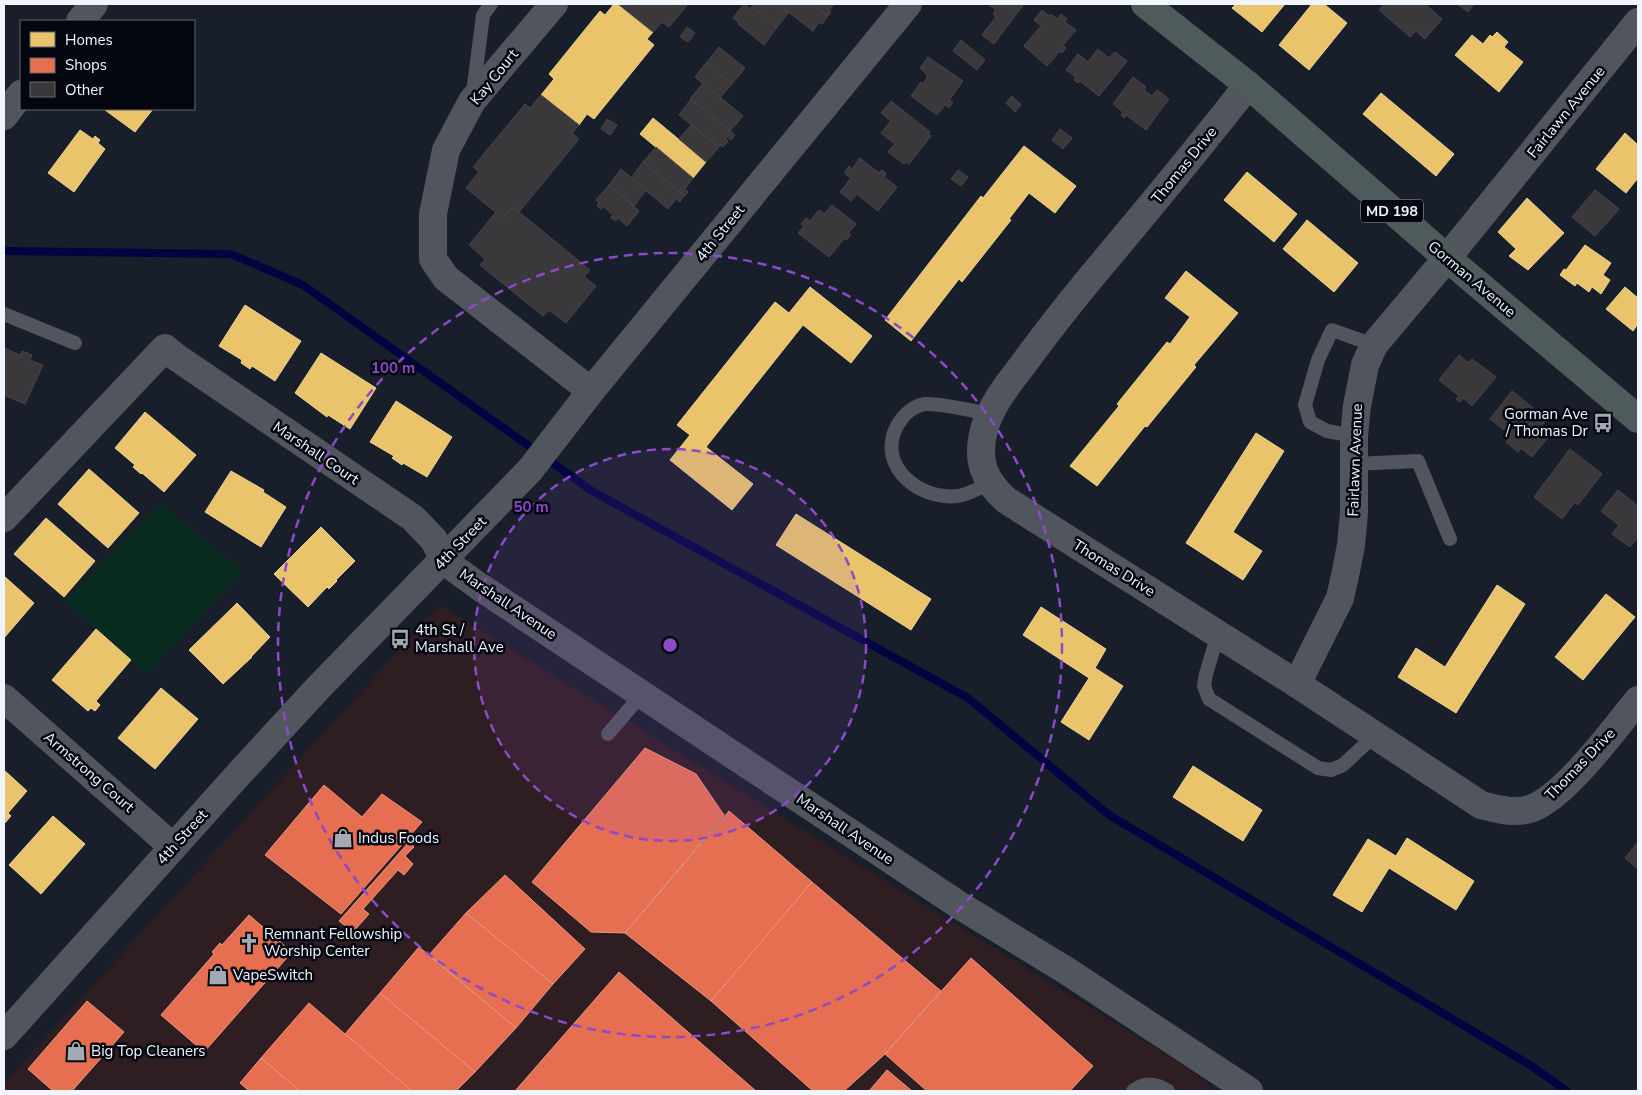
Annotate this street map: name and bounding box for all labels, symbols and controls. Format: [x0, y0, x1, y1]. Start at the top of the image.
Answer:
legend [20, 20, 195, 110]
text: Homes [65, 30, 113, 50]
street label: Kay Court [465, 44, 523, 109]
text: Shops [65, 55, 107, 75]
street label: Fairlawn Avenue [1523, 62, 1609, 162]
text: Other [65, 80, 104, 100]
street label: Thomas Drive [1147, 122, 1221, 208]
street label: 4th Street [691, 200, 749, 266]
road number: MD 198 [1361, 200, 1423, 222]
street label: Gorman Avenue [1424, 236, 1520, 322]
text: 100 m [371, 358, 415, 378]
street label: Fairlawn Avenue [1343, 403, 1367, 517]
place label: Gorman Ave / Thomas Dr [1504, 404, 1589, 441]
bus stop icon: Gorman Ave / Thomas Dr [1592, 412, 1614, 434]
street label: Marshall Court [269, 417, 364, 490]
text: 50 m [513, 497, 549, 517]
street label: 4th Street [429, 511, 491, 574]
street label: Thomas Drive [1069, 535, 1159, 601]
street label: Marshall Avenue [455, 564, 561, 644]
place label: 4th St / Marshall Ave [415, 620, 504, 657]
bus stop icon: 4th St / Marshall Ave [389, 628, 411, 650]
centre of rings [661, 636, 679, 654]
street label: Thomas Drive [1540, 723, 1620, 805]
street label: Armstrong Court [40, 727, 139, 817]
street label: Marshall Avenue [792, 789, 898, 869]
street label: 4th Street [152, 805, 213, 869]
shop icon: Indus Foods [332, 827, 354, 849]
place label: Indus Foods [358, 828, 439, 848]
place label: Remnant Fellowship Worship Center [264, 924, 402, 961]
church icon: Remnant Fellowship Worship Center [238, 932, 260, 954]
shop icon: VapeSwitch [207, 964, 229, 986]
place label: VapeSwitch [232, 965, 313, 985]
shop icon: Big Top Cleaners [65, 1040, 87, 1062]
place label: Big Top Cleaners [91, 1041, 206, 1061]

